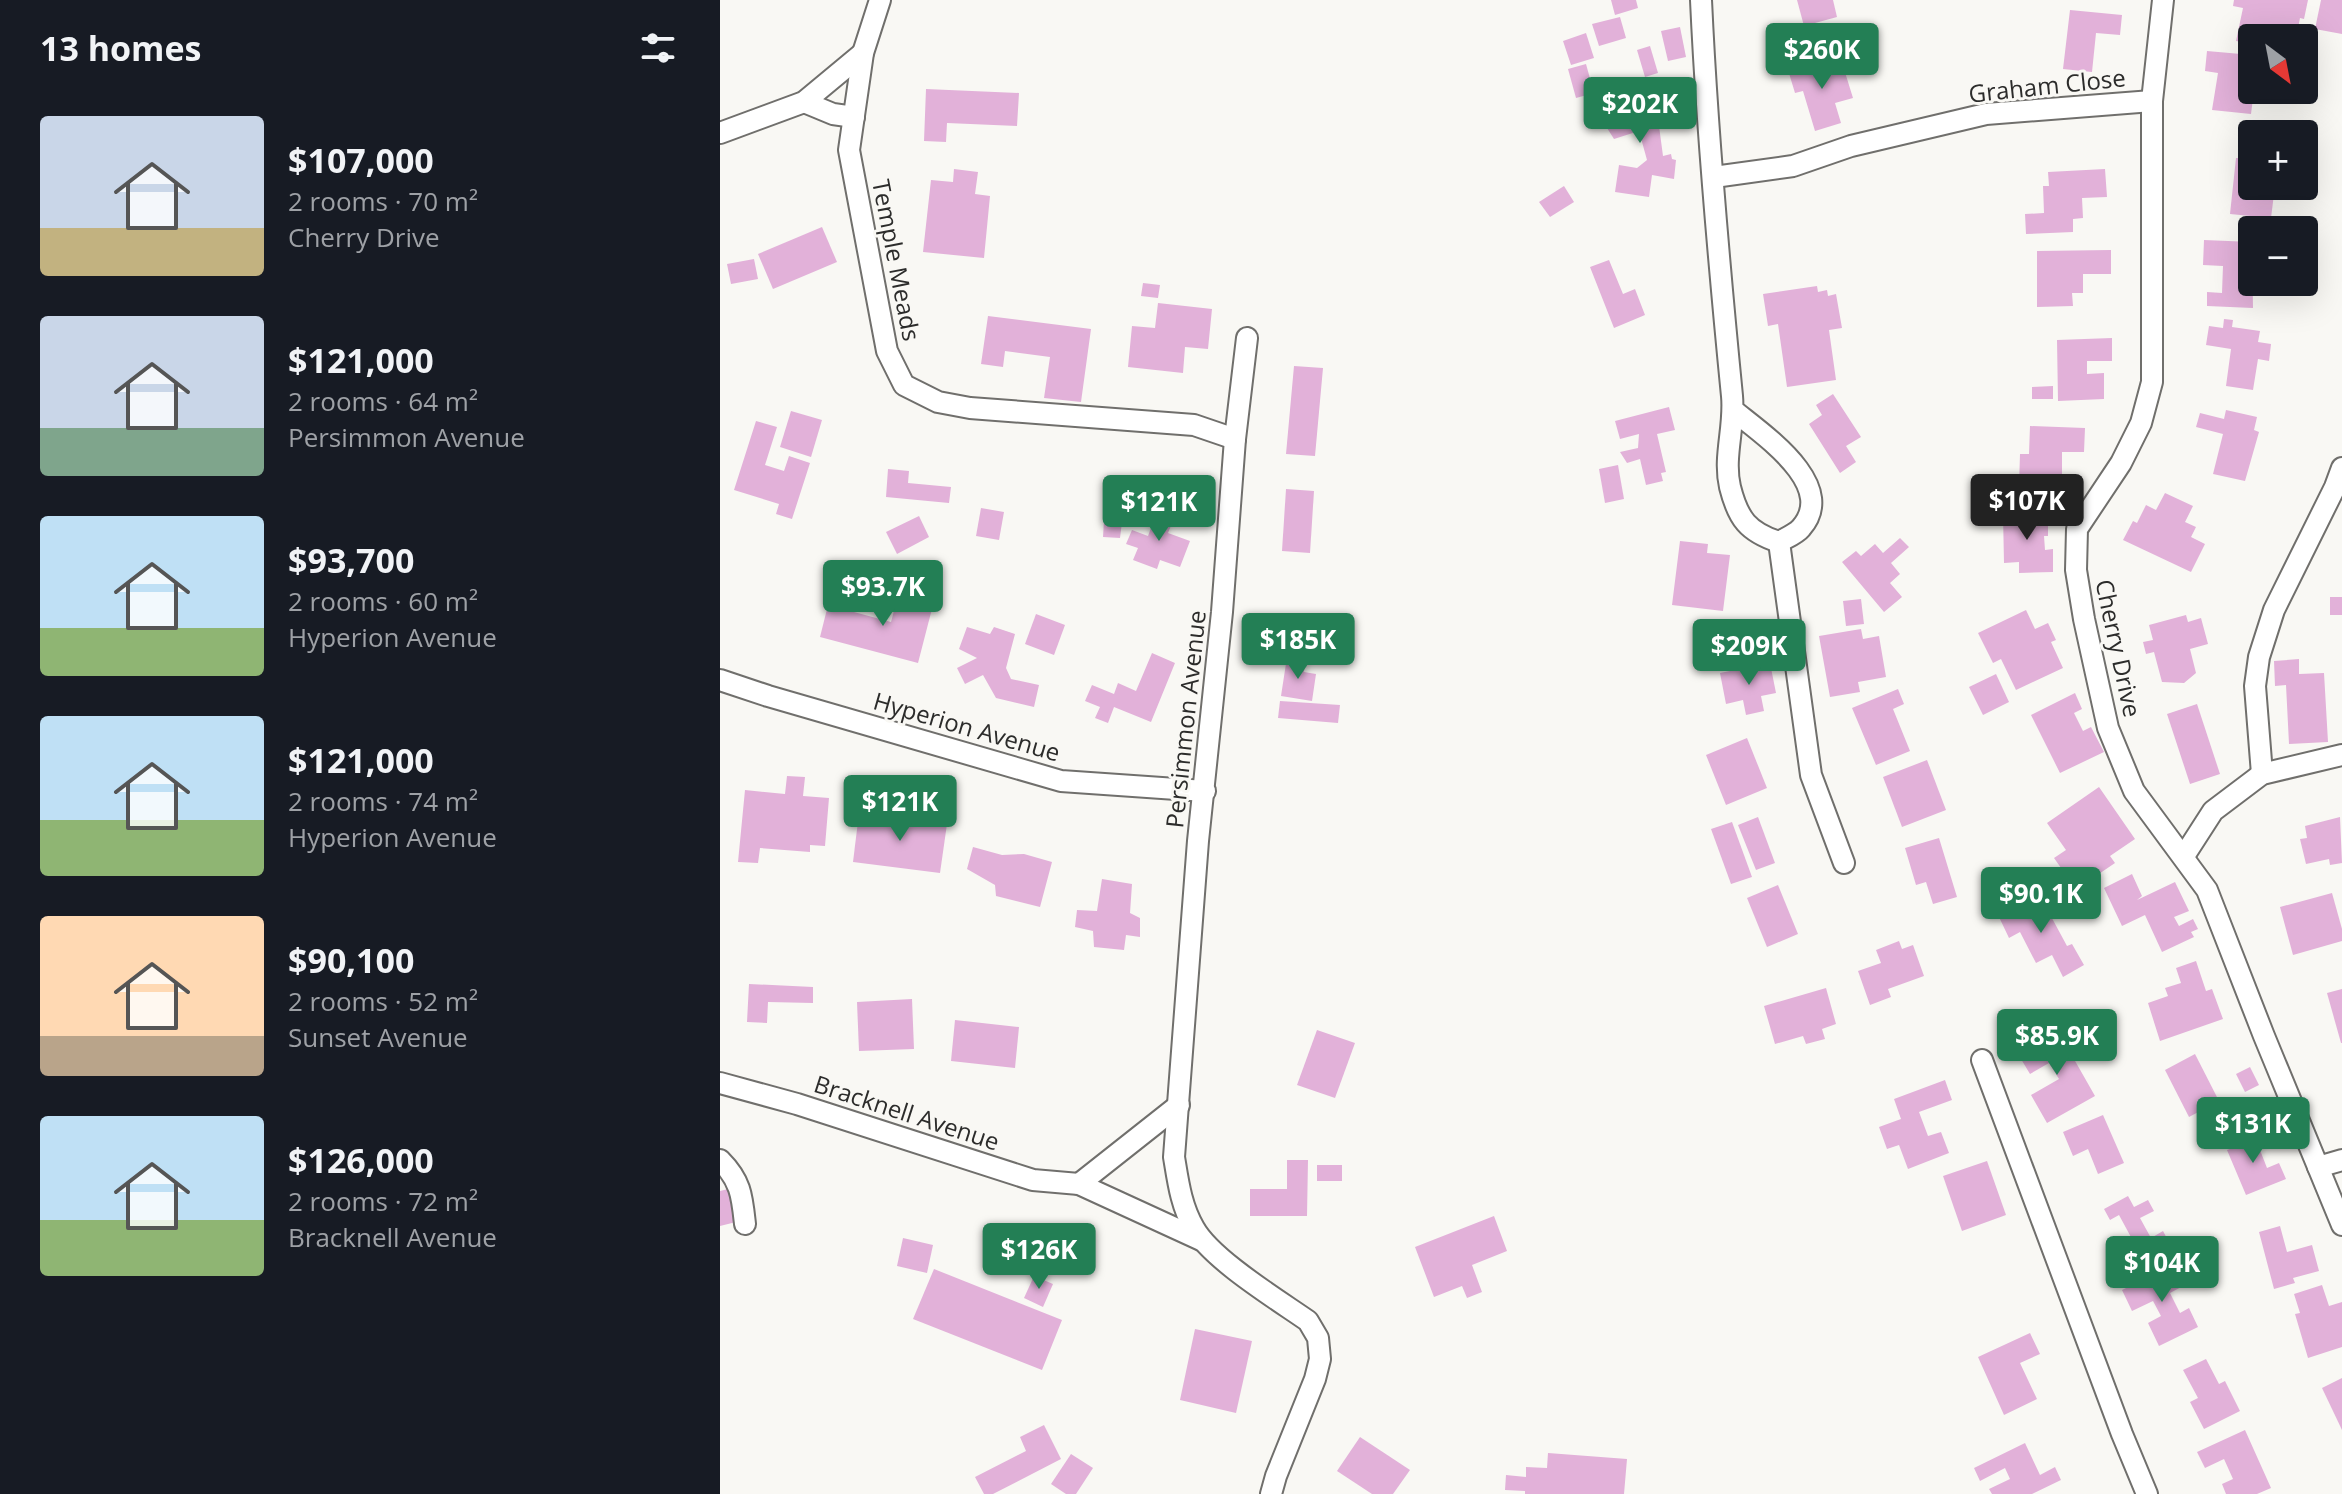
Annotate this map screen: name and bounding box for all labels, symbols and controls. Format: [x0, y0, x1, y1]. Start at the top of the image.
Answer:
pin: $260K [1766, 23, 1878, 91]
north arrow [2238, 24, 2318, 104]
map controls [2238, 24, 2318, 296]
text: 13 homes [40, 25, 201, 71]
icon: filters [636, 26, 680, 70]
text: $260K [1784, 31, 1860, 67]
street label: Graham Close [1967, 60, 2127, 110]
pin: $202K [1584, 77, 1696, 145]
text: $202K [1602, 85, 1678, 121]
button: + [2238, 120, 2318, 200]
text: $107,000 [288, 137, 434, 183]
icon: home [104, 148, 200, 244]
street label: Temple Meads [865, 176, 929, 344]
text: 2 rooms · 70 m² [288, 183, 478, 219]
button: − [2238, 216, 2318, 296]
text: Cherry Drive [288, 219, 440, 255]
text: $121,000 [288, 337, 434, 383]
icon: home [104, 348, 200, 444]
text: 2 rooms · 64 m² [288, 383, 478, 419]
text: Persimmon Avenue [288, 419, 525, 455]
pin: $107K [1971, 474, 2083, 542]
pin: $121K [1103, 475, 1215, 543]
text: $107K [1989, 482, 2065, 518]
text: $121K [1121, 483, 1197, 519]
text: $93,700 [288, 537, 414, 583]
icon: home [104, 548, 200, 644]
pin: $93.7K [818, 560, 948, 628]
text: $93.7K [841, 568, 925, 604]
street label: Cherry Drive [2088, 576, 2150, 720]
text: 2 rooms · 60 m² [288, 583, 478, 619]
street label: Persimmon Avenue [1157, 609, 1213, 829]
pin: $185K [1242, 613, 1354, 681]
text: Hyperion Avenue [288, 619, 497, 655]
pin: $209K [1693, 619, 1805, 687]
text: $185K [1260, 621, 1336, 657]
text: $209K [1711, 627, 1787, 663]
street label: Hyperion Avenue [870, 684, 1064, 768]
text: $121,000 [288, 737, 434, 783]
icon: home [104, 748, 200, 844]
pin: $121K [844, 775, 956, 843]
text: 2 rooms · 74 m² [288, 783, 478, 819]
text: $121K [862, 783, 938, 819]
text: Hyperion Avenue [288, 819, 497, 855]
pin: $90.1K [1976, 867, 2106, 935]
text: $90.1K [1999, 875, 2083, 911]
text: $90,100 [288, 937, 414, 983]
icon: home [104, 948, 200, 1044]
text: 2 rooms · 52 m² [288, 983, 478, 1019]
pin: $85.9K [1992, 1009, 2122, 1077]
text: $85.9K [2015, 1017, 2099, 1053]
text: Sunset Avenue [288, 1019, 468, 1055]
street label: Bracknell Avenue [810, 1067, 1004, 1157]
pin: $131K [2197, 1097, 2309, 1165]
text: $131K [2215, 1105, 2291, 1141]
text: $126,000 [288, 1137, 434, 1183]
icon: home [104, 1148, 200, 1244]
text: 2 rooms · 72 m² [288, 1183, 478, 1219]
text: Bracknell Avenue [288, 1219, 497, 1255]
pin: $126K [983, 1223, 1095, 1291]
text: $126K [1001, 1231, 1077, 1267]
pin: $104K [2106, 1236, 2218, 1304]
text: $104K [2124, 1244, 2200, 1280]

